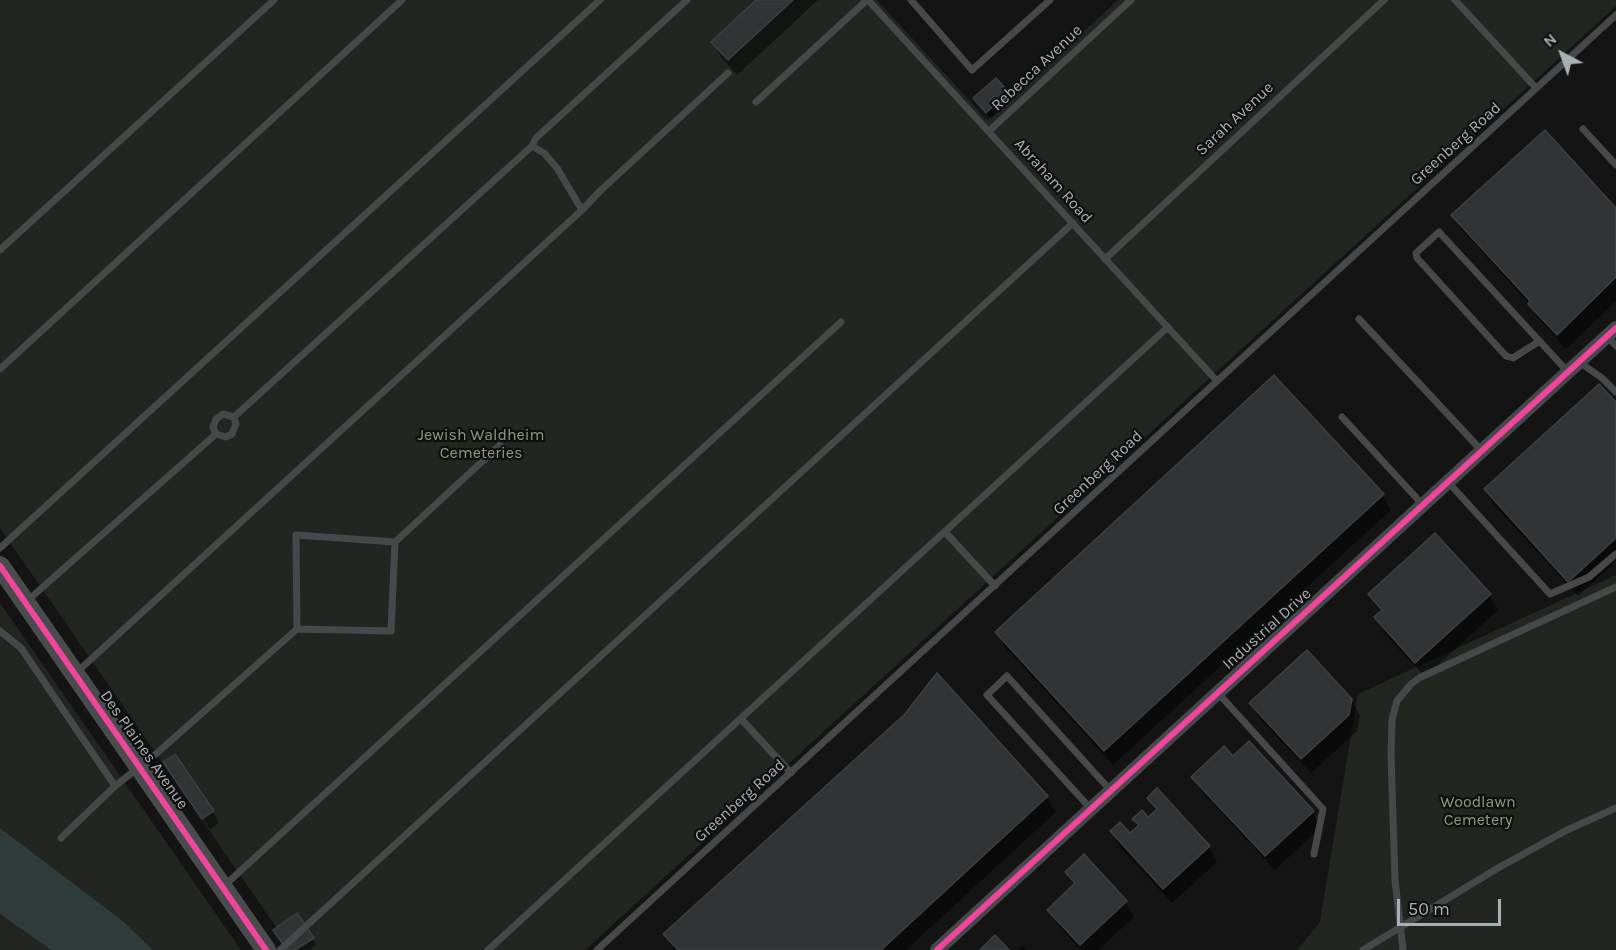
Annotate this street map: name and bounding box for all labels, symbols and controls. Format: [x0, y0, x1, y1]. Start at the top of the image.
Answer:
street label: Rebecca Avenue [987, 21, 1087, 115]
north arrow [1532, 24, 1592, 84]
text: N [1539, 29, 1560, 51]
street label: Sarah Avenue [1192, 78, 1278, 160]
street label: Greenberg Road [1407, 98, 1505, 190]
street label: Abraham Road [1010, 135, 1096, 227]
park label: Jewish Waldheim Cemeteries [417, 425, 545, 463]
street label: Greenberg Road [1049, 427, 1147, 519]
street label: Industrial Drive [1219, 584, 1315, 674]
street label: Des Plaines Avenue [96, 687, 192, 813]
street label: Greenberg Road [691, 755, 789, 847]
park label: Woodlawn Cemetery [1440, 792, 1516, 830]
scale bar [1400, 887, 1504, 925]
text: 50 m [1408, 898, 1450, 920]

